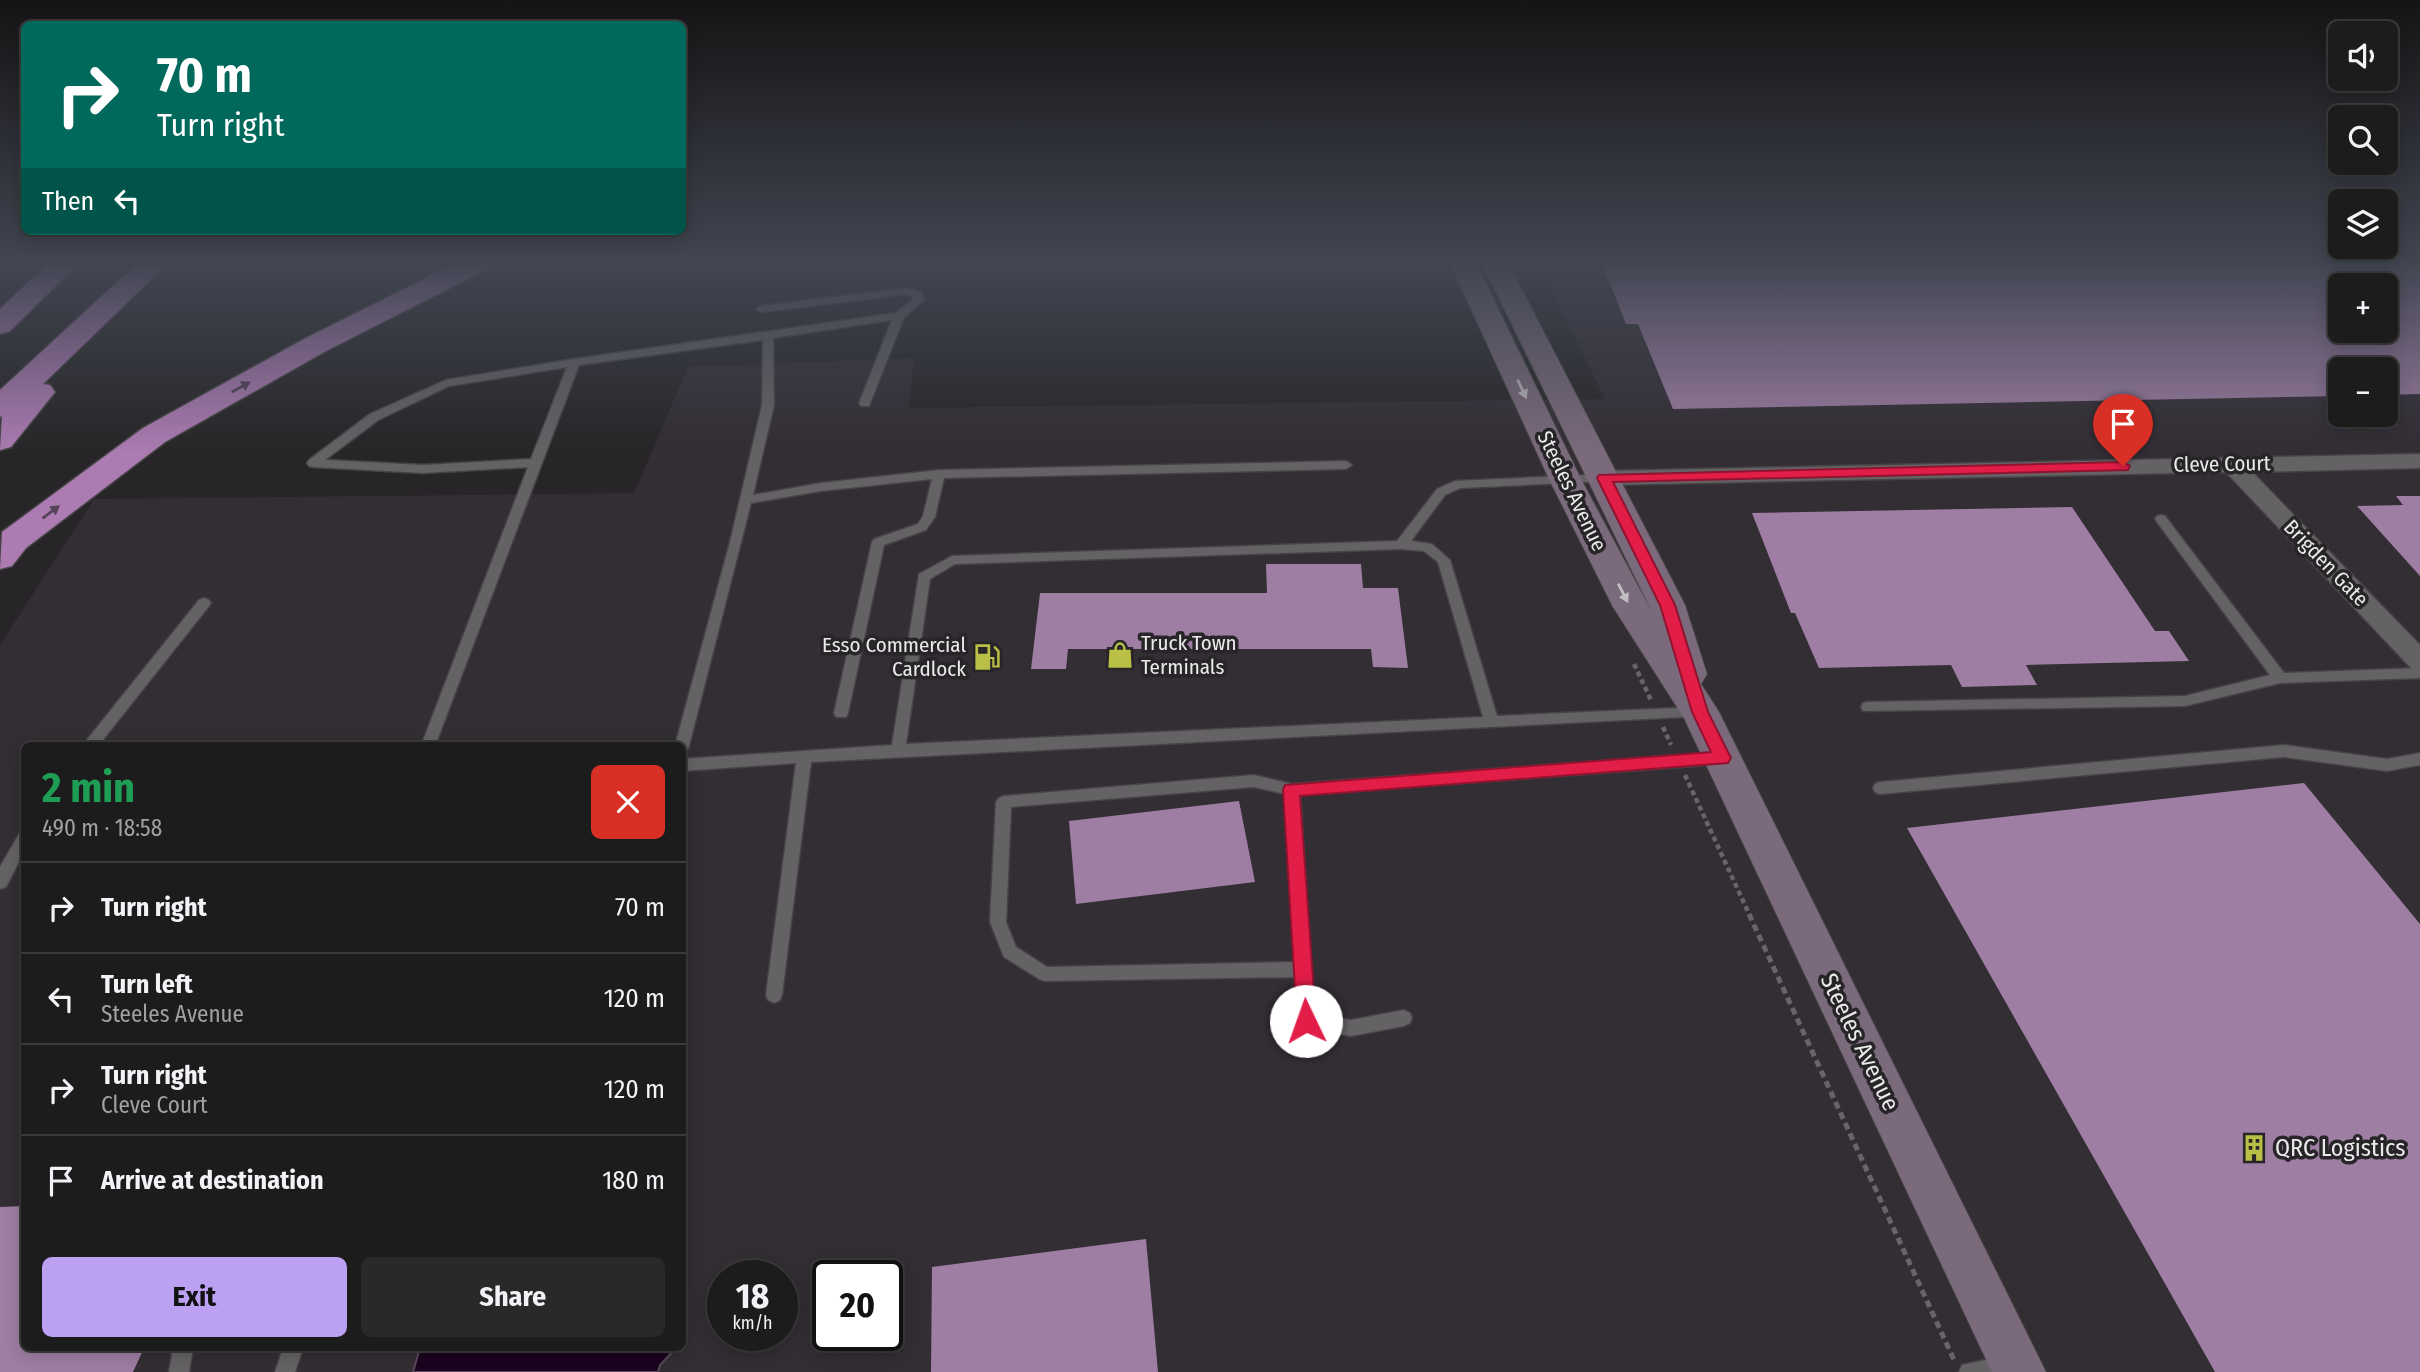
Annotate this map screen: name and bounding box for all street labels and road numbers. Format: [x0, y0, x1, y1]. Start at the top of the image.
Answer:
street label: Steeles Avenue [1532, 427, 1612, 555]
street label: Cleve Court [2173, 450, 2271, 478]
street label: Brigden Gate [2278, 514, 2374, 612]
street label: Steeles Avenue [1815, 969, 1905, 1115]

